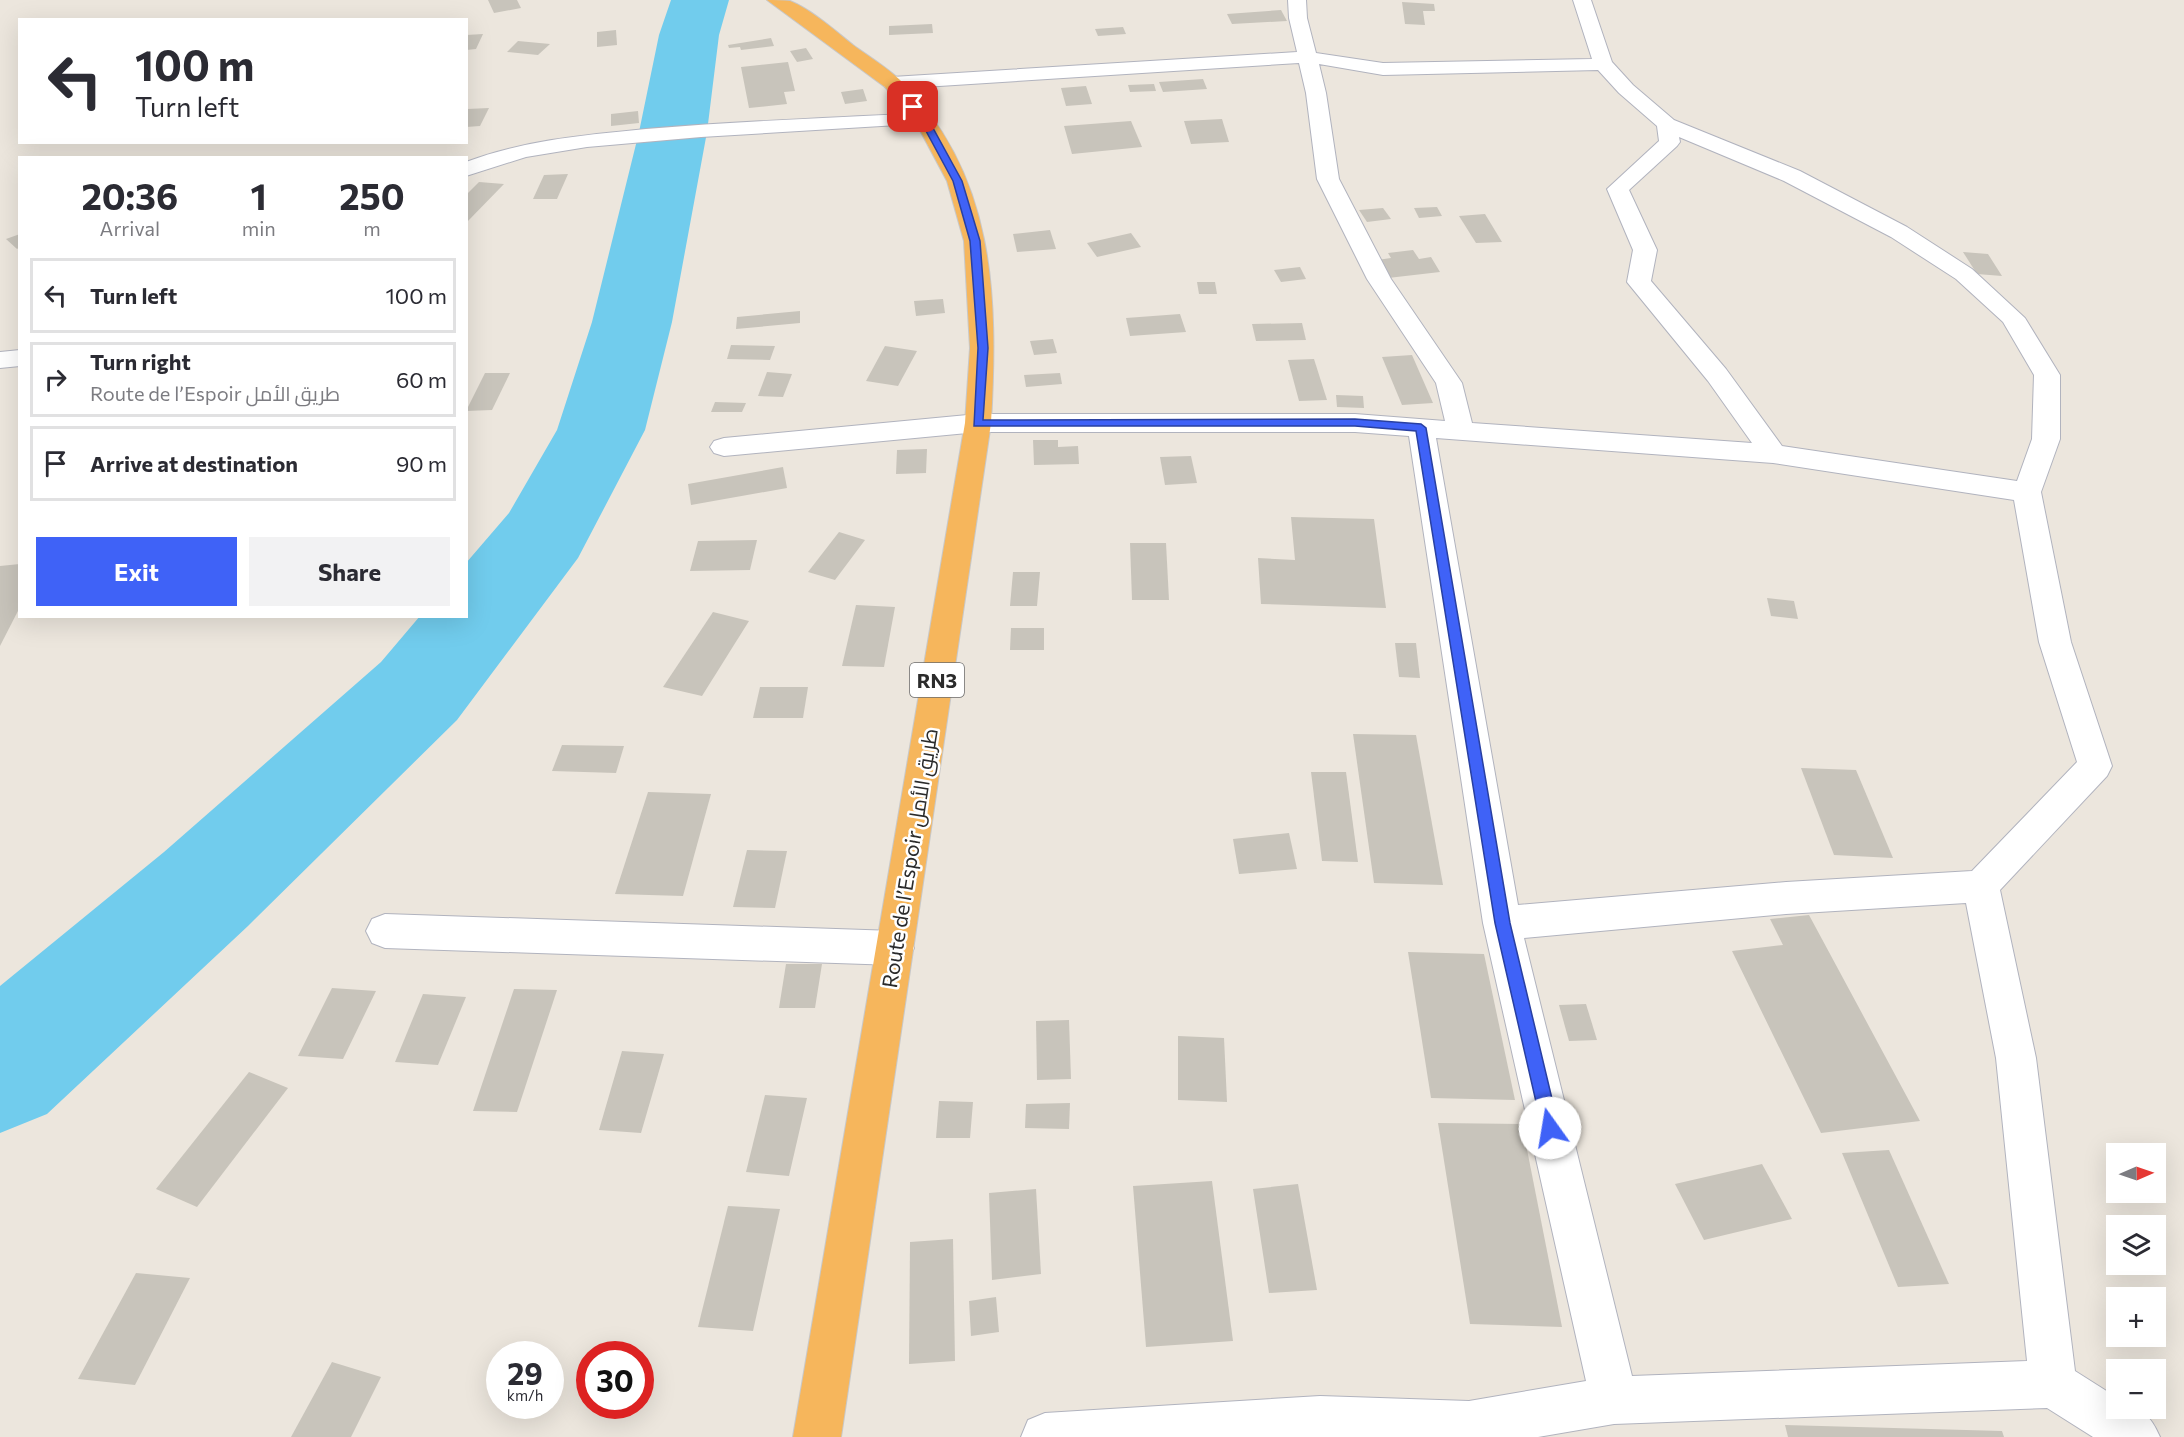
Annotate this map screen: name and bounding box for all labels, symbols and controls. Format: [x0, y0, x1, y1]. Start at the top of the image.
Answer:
text: 100 m [135, 38, 255, 90]
icon: left [36, 42, 114, 120]
pin [887, 81, 938, 132]
text: Turn left [135, 90, 239, 123]
icon: arrive [896, 90, 929, 123]
text: 20:36 [81, 173, 178, 217]
text: 1 [251, 173, 267, 217]
text: 250 [339, 173, 405, 217]
text: Arrival [100, 216, 160, 240]
text: min [242, 216, 276, 240]
text: m [363, 216, 381, 240]
icon: left [39, 279, 72, 312]
text: Turn left [90, 282, 177, 309]
text: 100 m [385, 282, 447, 309]
text: Turn right [90, 348, 191, 375]
icon: right [39, 363, 72, 396]
text: 60 m [396, 366, 447, 393]
text: Route de l’Espoir طريق الأمل [90, 381, 340, 405]
icon: arrive [39, 447, 72, 480]
text: Arrive at destination [90, 450, 298, 477]
text: 90 m [396, 450, 447, 477]
button: Exit [36, 537, 237, 606]
button: Share [249, 537, 450, 606]
road number: RN3 [910, 663, 964, 697]
street label: Route de l’Espoir طريق الأمل [876, 726, 944, 990]
position arrow [1518, 1096, 1582, 1160]
north arrow [2106, 1143, 2166, 1203]
map controls [2106, 1143, 2166, 1419]
button: layers [2106, 1215, 2166, 1275]
button: + [2106, 1287, 2166, 1347]
speed limit sign: 30 [576, 1341, 654, 1419]
text: 29 [507, 1354, 543, 1391]
button: − [2106, 1359, 2166, 1419]
text: km/h [507, 1386, 543, 1404]

